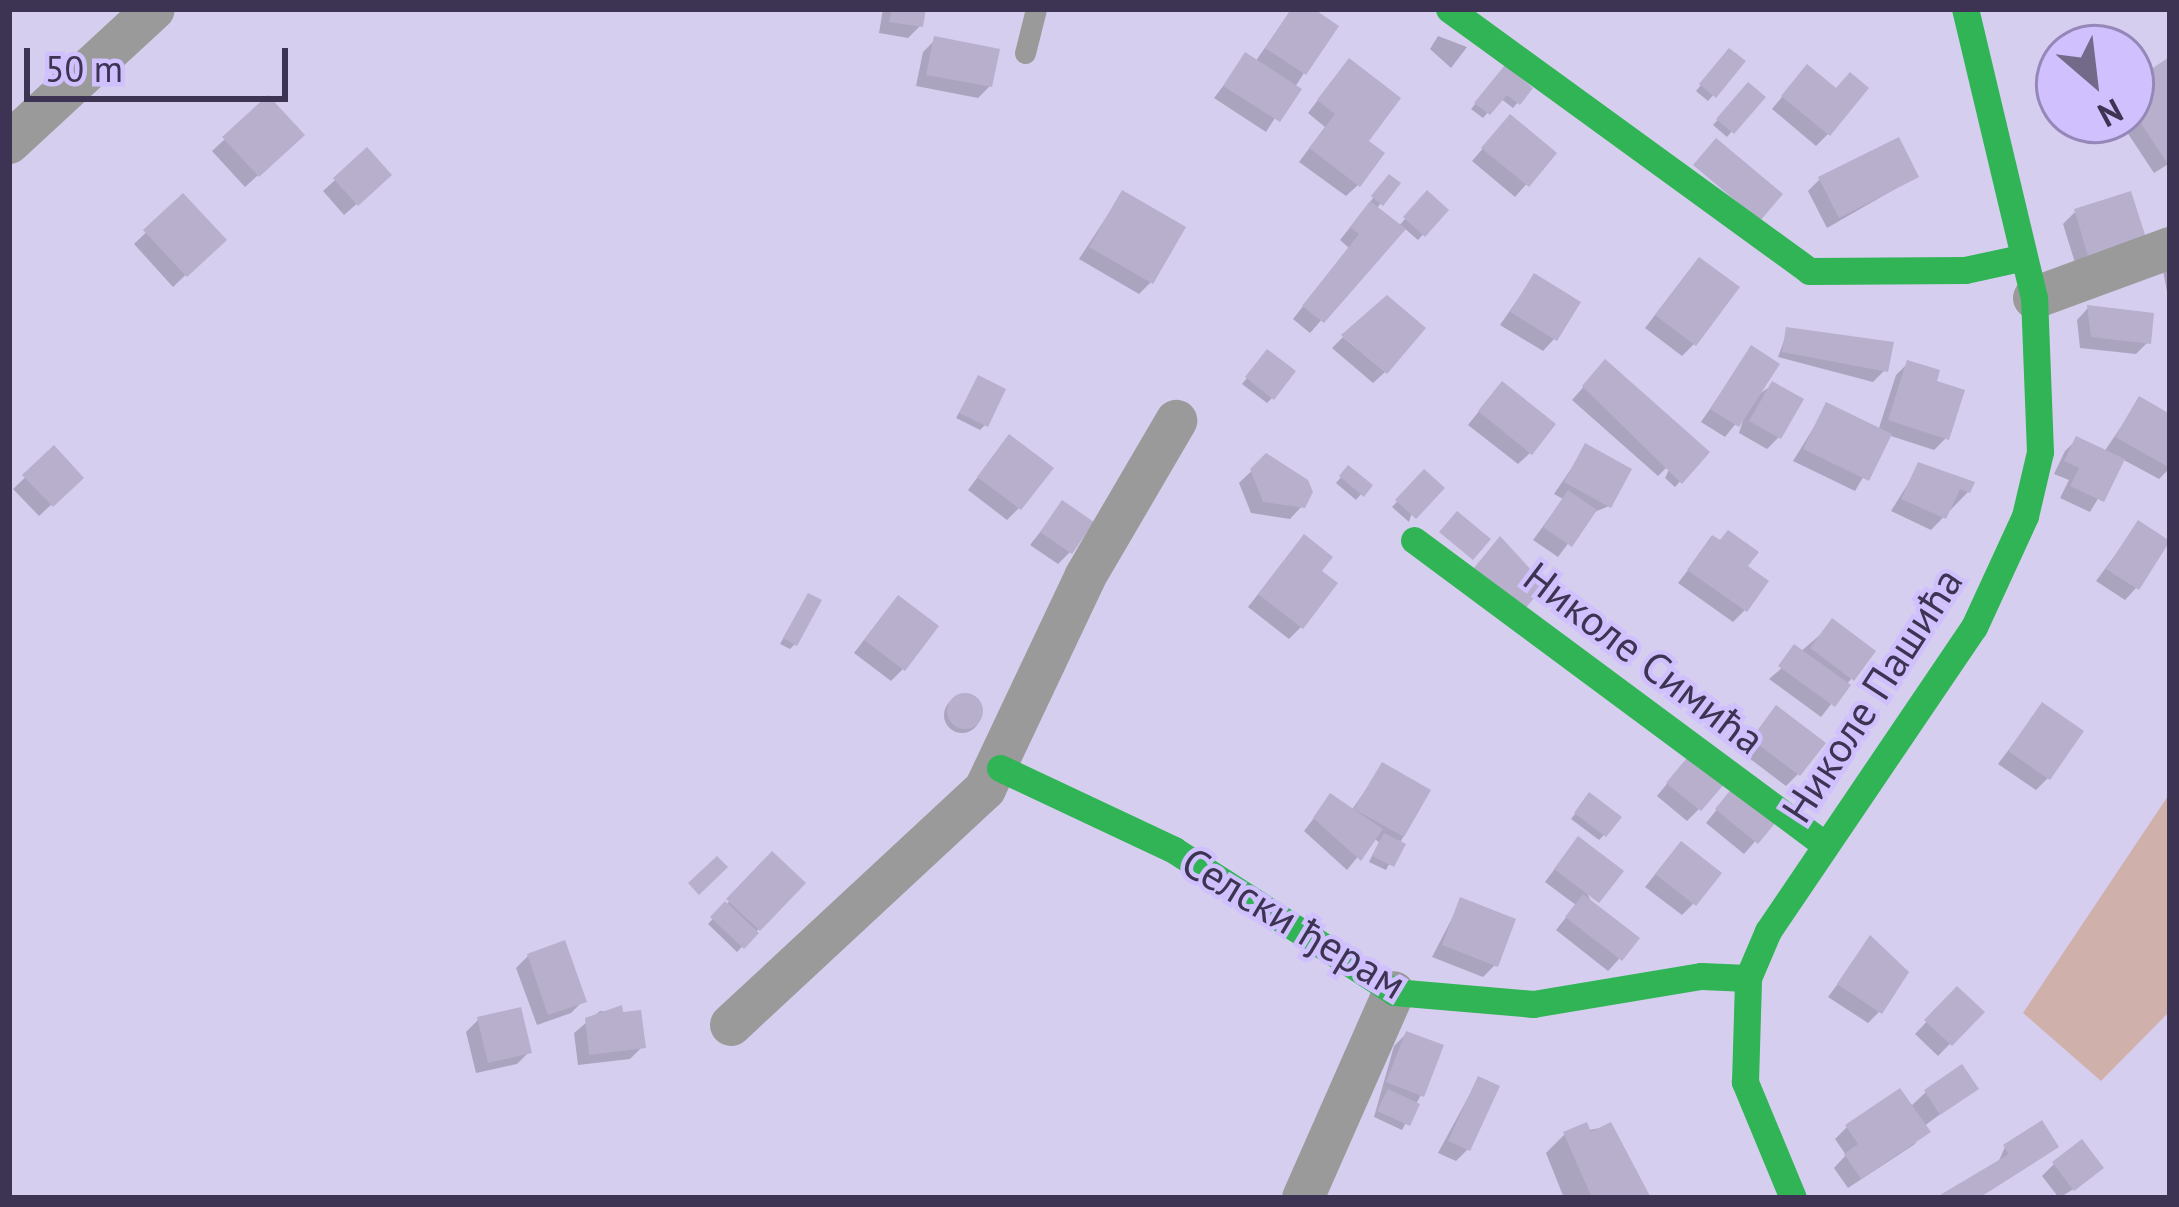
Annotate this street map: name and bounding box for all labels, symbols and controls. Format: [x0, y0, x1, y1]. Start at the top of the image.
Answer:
scale bar [30, 24, 294, 98]
north arrow [2035, 24, 2155, 144]
text: 50 m [45, 45, 123, 92]
text: N [2091, 90, 2130, 138]
street label: Николе Симића [1514, 551, 1774, 765]
street label: Николе Пашића [1771, 558, 1973, 832]
street label: Селски ђерам [1173, 836, 1415, 1010]

